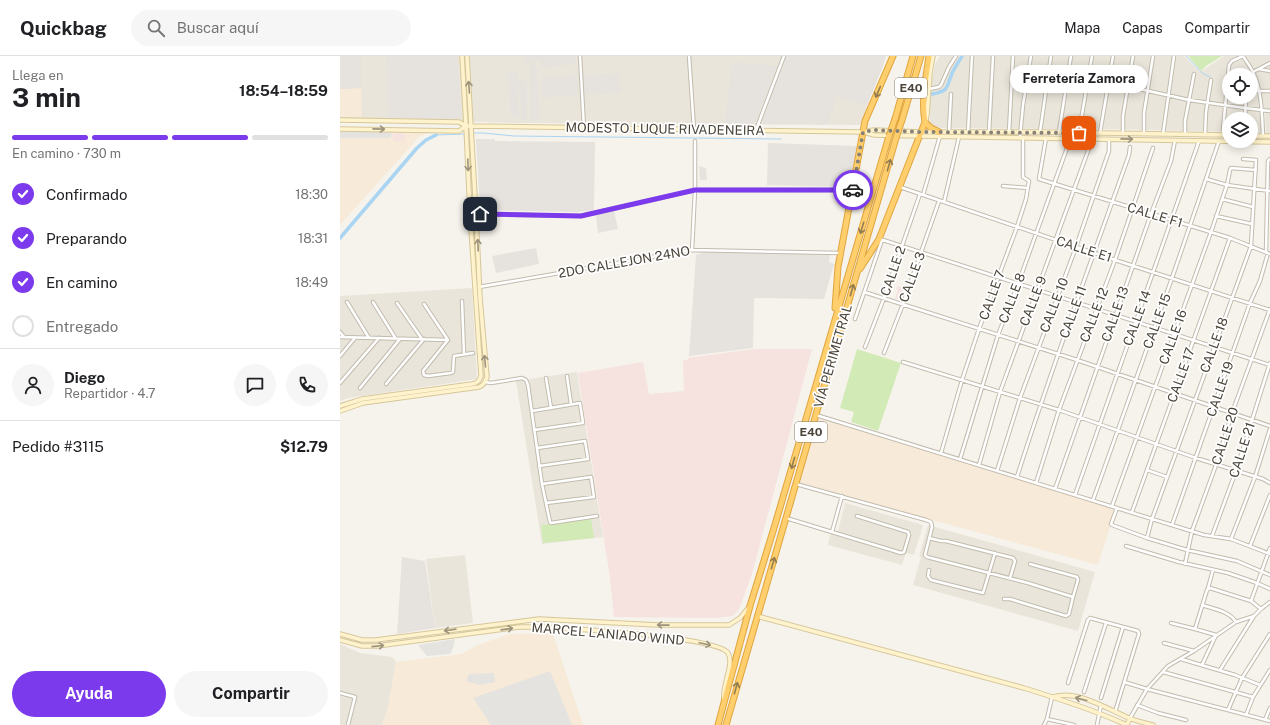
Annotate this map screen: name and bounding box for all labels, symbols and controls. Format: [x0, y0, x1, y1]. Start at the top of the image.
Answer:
search box [131, 10, 411, 46]
text: Quickbag [20, 17, 107, 39]
icon: search [145, 17, 167, 39]
text: Buscar aquí [177, 19, 259, 36]
text: Mapa [1064, 20, 1100, 36]
text: Capas [1122, 20, 1163, 36]
text: Compartir [1185, 20, 1250, 36]
callout: Ferretería Zamora [1010, 65, 1148, 93]
text: Llega en [12, 68, 63, 83]
map controls [1222, 68, 1258, 148]
button: locate [1222, 68, 1258, 104]
text: Ferretería Zamora [1023, 71, 1135, 86]
road number: E40 [895, 78, 927, 98]
one-way arrow [465, 81, 472, 94]
text: 3 min [12, 82, 81, 113]
text: 18:54–18:59 [239, 82, 328, 99]
one-way arrow [874, 86, 881, 98]
button: layers [1222, 112, 1258, 148]
pin [1062, 116, 1096, 150]
street label: MODESTO LUQUE RIVADENEIRA [565, 120, 765, 138]
icon: bag [1068, 122, 1090, 144]
one-way arrow [372, 125, 385, 133]
one-way arrow [1120, 136, 1133, 143]
text: En camino · 730 m [12, 146, 121, 161]
one-way arrow [464, 158, 472, 171]
one-way arrow [886, 159, 893, 172]
courier [833, 170, 873, 210]
icon: car [842, 179, 864, 201]
icon: check [12, 183, 34, 205]
text: Confirmado [46, 186, 127, 203]
text: 18:30 [295, 187, 328, 202]
pin [463, 197, 497, 231]
street label: CALLE F1 [1125, 199, 1185, 231]
icon: home [469, 203, 491, 225]
one-way arrow [858, 221, 865, 234]
icon: check [12, 227, 34, 249]
text: Preparando [46, 230, 127, 247]
text: 18:31 [298, 231, 328, 246]
street label: CALLE E1 [1054, 233, 1114, 265]
one-way arrow [474, 239, 481, 252]
street label: 2DO CALLEJON 24NO [557, 243, 691, 281]
street label: CALLE 2 [877, 244, 909, 298]
street label: CALLE 3 [896, 250, 928, 304]
street label: CALLE 7 [976, 268, 1008, 322]
icon: check [12, 271, 34, 293]
street label: CALLE 8 [996, 271, 1028, 325]
text: En camino [46, 274, 118, 291]
street label: CALLE 9 [1017, 274, 1049, 328]
text: 18:49 [295, 275, 328, 290]
street label: CALLE 10 [1037, 275, 1071, 335]
one-way arrow [849, 284, 856, 297]
street label: CALLE 11 [1057, 284, 1089, 340]
street label: CALLE 13 [1099, 284, 1131, 344]
street label: CALLE 12 [1077, 285, 1111, 344]
street label: CALLE 14 [1120, 288, 1154, 348]
street label: CALLE 15 [1140, 291, 1174, 351]
street label: VÍA PERIMETRAL [810, 302, 855, 409]
street label: CALLE 16 [1156, 307, 1190, 367]
street label: CALLE 18 [1197, 315, 1231, 375]
text: Entregado [46, 318, 118, 335]
street label: CALLE 17 [1164, 345, 1198, 405]
one-way arrow [482, 355, 489, 368]
street label: CALLE 19 [1204, 359, 1236, 419]
button: person [12, 364, 54, 406]
button: chat [234, 364, 276, 406]
button: phone [286, 364, 328, 406]
text: Diego [64, 369, 105, 386]
text: Repartidor · 4.7 [64, 386, 156, 401]
street label: CALLE 20 [1209, 405, 1241, 467]
street label: CALLE 21 [1226, 420, 1258, 480]
road number: E40 [795, 422, 827, 442]
text: Pedido #3115 [12, 438, 104, 455]
text: $12.79 [280, 438, 328, 455]
one-way arrow [789, 456, 796, 469]
one-way arrow [769, 556, 777, 569]
street label: MARCEL LANIADO WIND [531, 620, 685, 648]
one-way arrow [657, 621, 670, 629]
one-way arrow [500, 625, 513, 632]
one-way arrow [444, 627, 457, 634]
one-way arrow [699, 641, 712, 649]
one-way arrow [371, 642, 384, 650]
button: Ayuda [12, 671, 166, 717]
button: Compartir [174, 671, 328, 717]
one-way arrow [733, 681, 741, 694]
one-way arrow [1075, 694, 1088, 702]

